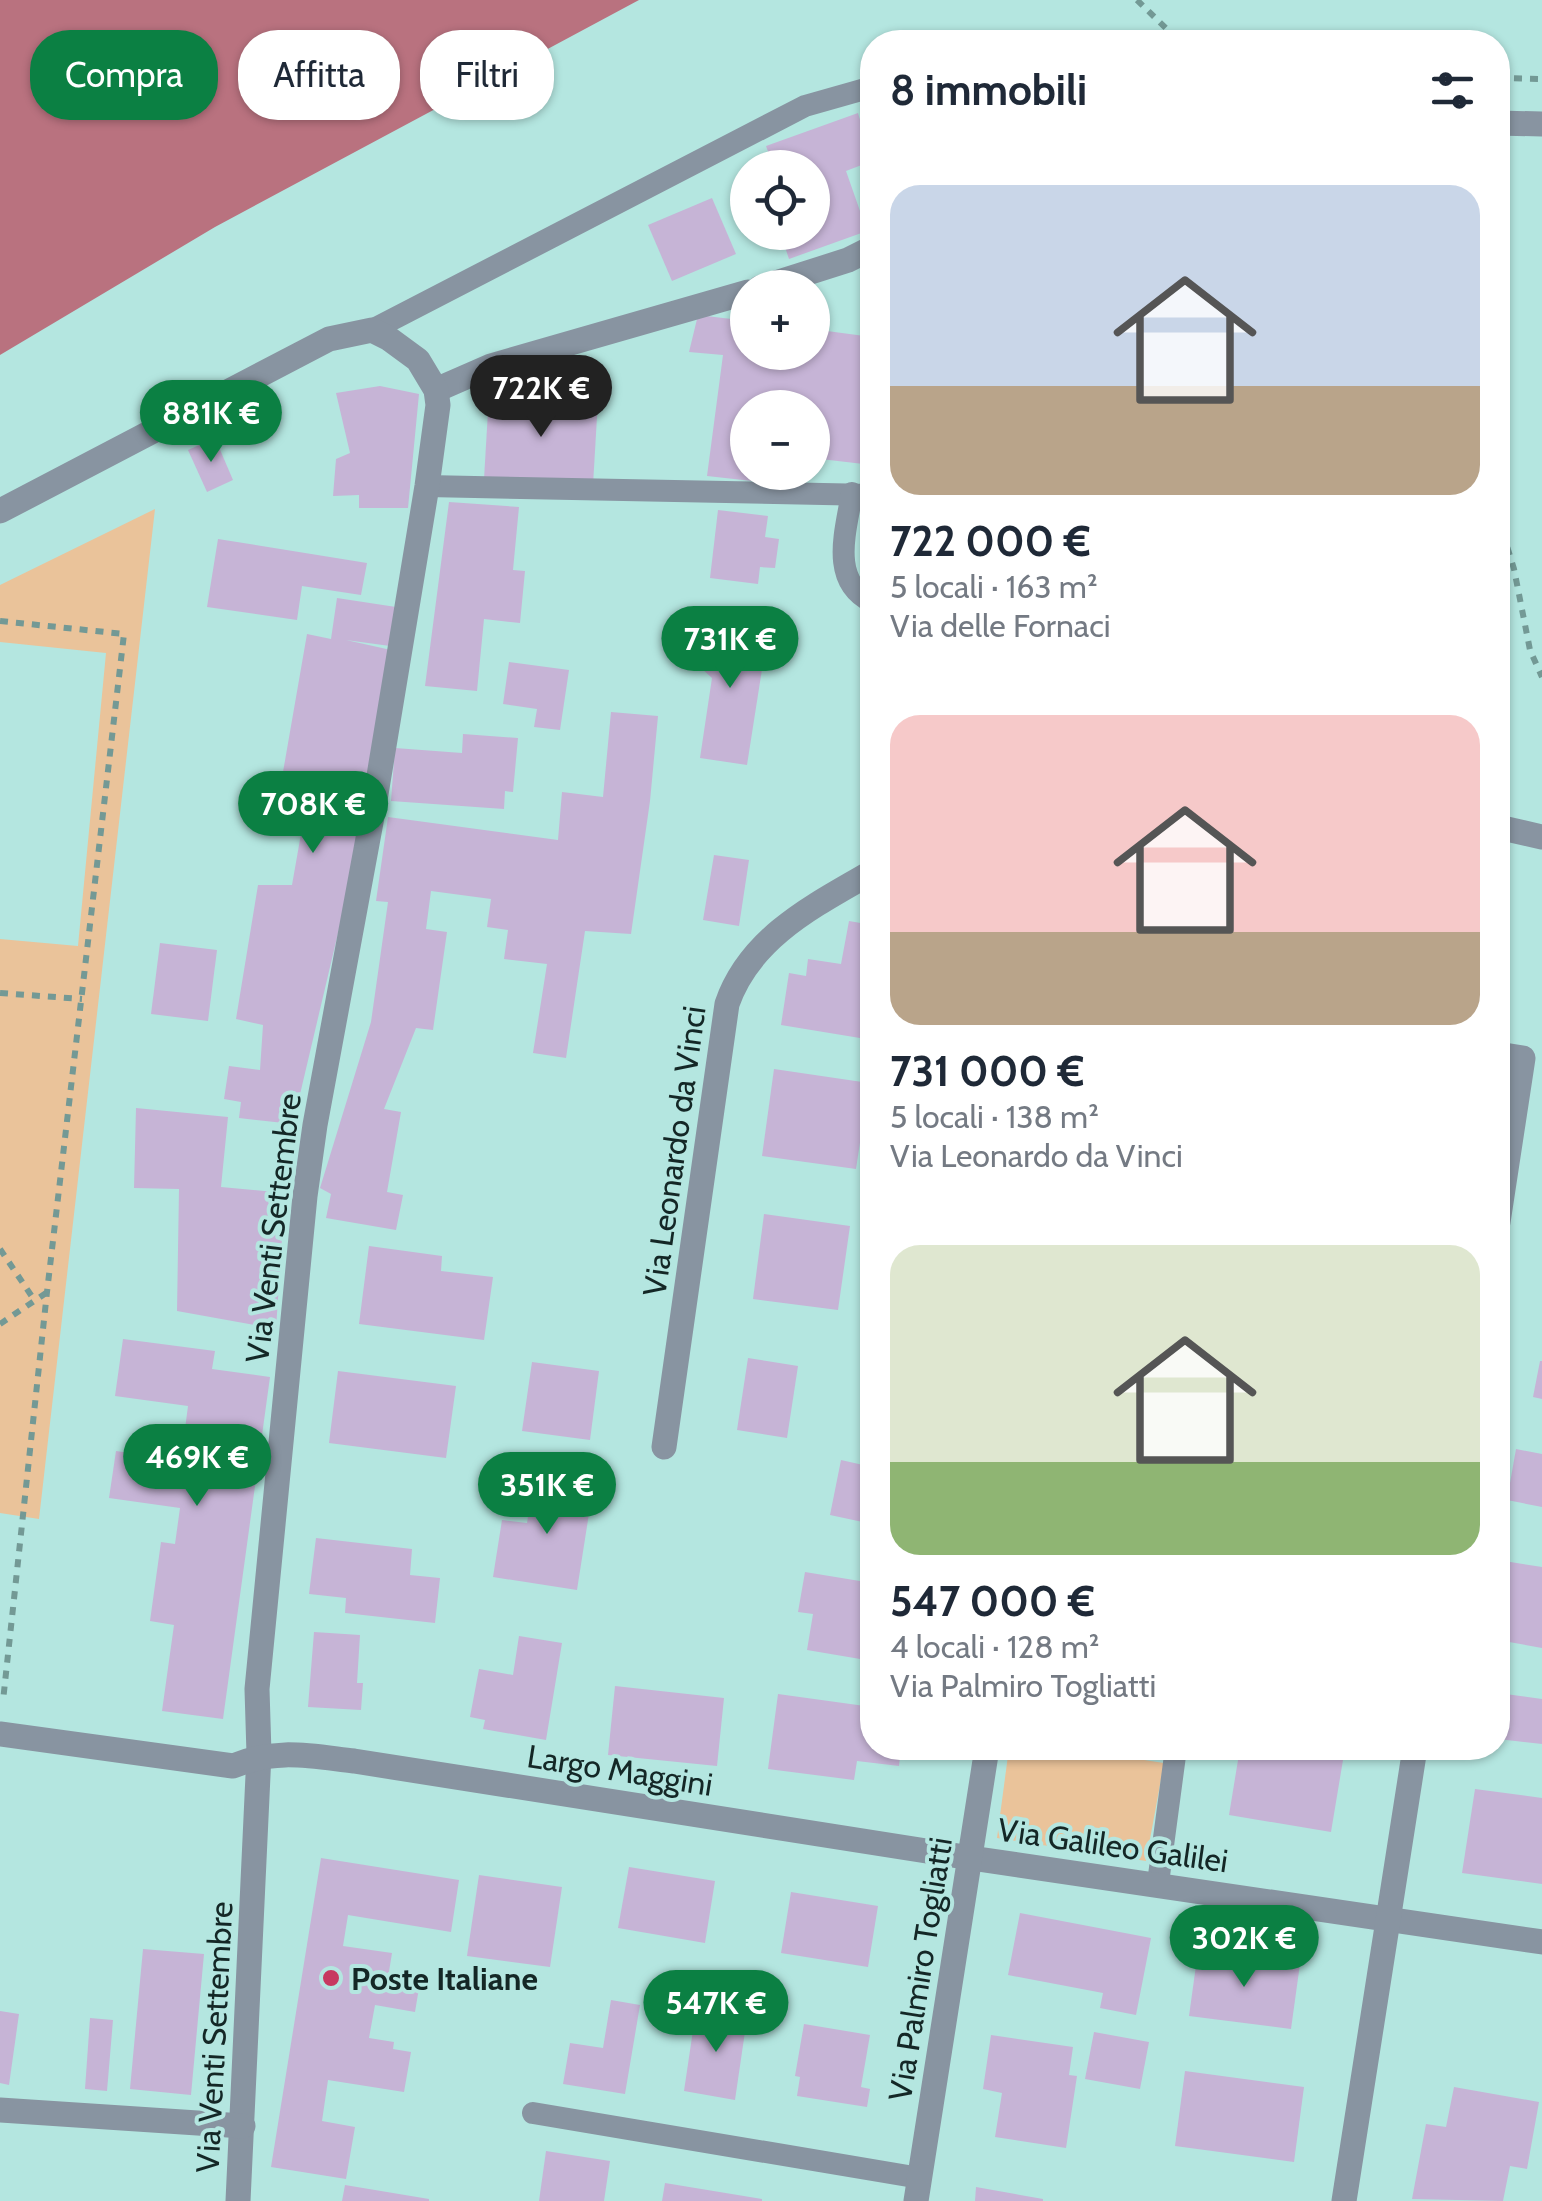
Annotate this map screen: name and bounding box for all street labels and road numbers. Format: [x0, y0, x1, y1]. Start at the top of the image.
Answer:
street label: Via Leonardo da Vinci [634, 1003, 714, 1299]
street label: Via Venti Settembre [237, 1091, 309, 1365]
street label: Largo Maggini [525, 1736, 715, 1804]
street label: Via Galileo Galilei [996, 1810, 1230, 1880]
street label: Via Palmiro Togliatti [880, 1834, 960, 2104]
street label: Via Venti Settembre [187, 1900, 241, 2174]

